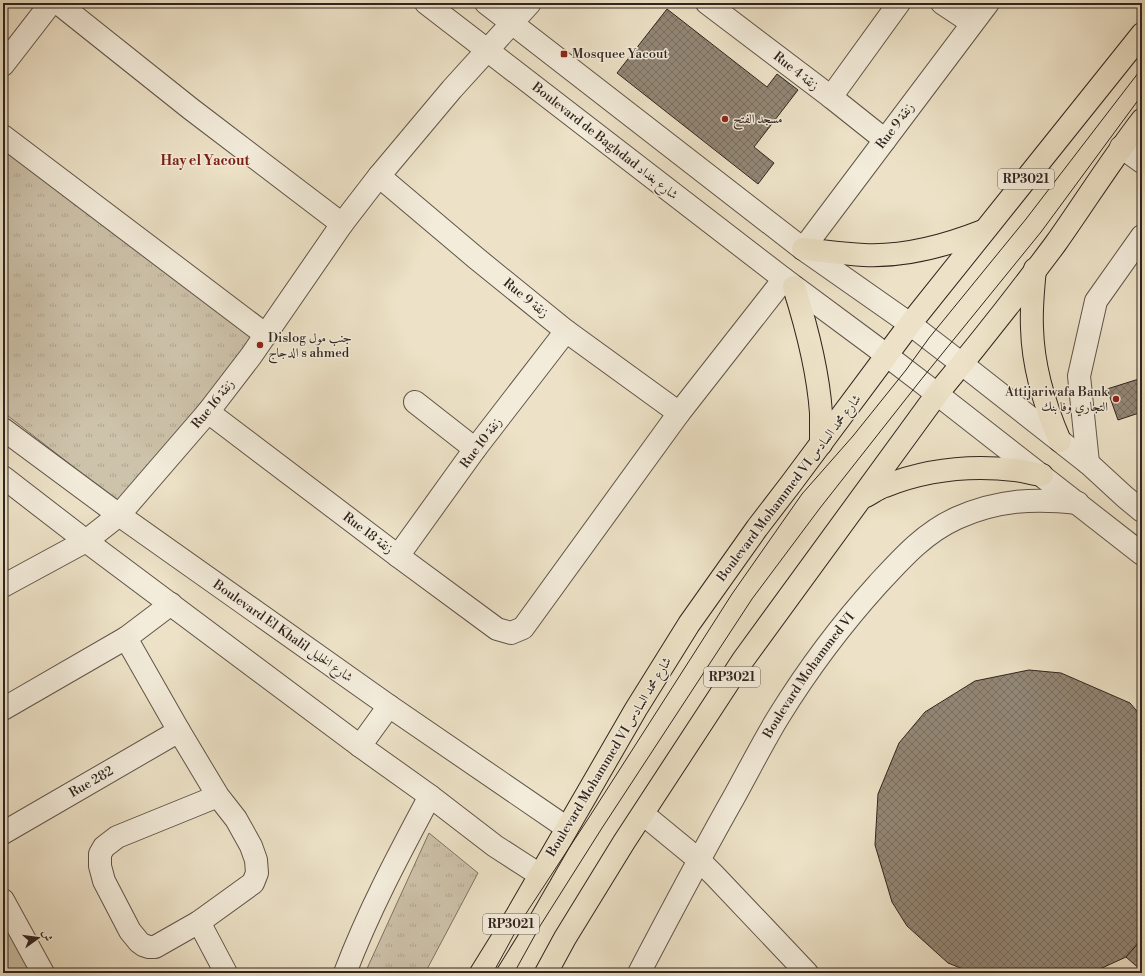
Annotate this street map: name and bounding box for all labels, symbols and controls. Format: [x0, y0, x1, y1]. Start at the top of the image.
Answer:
place label: Mosquee Yacout [572, 46, 668, 62]
street label: Rue 4 زنقة [770, 48, 822, 94]
marker: Mosquee Yacout [559, 49, 569, 59]
street label: Boulevard de Baghdad شارع بغداد [526, 78, 681, 205]
street label: Rue 9 زنقة [872, 100, 918, 152]
place label: مسجد الفتح [733, 111, 783, 130]
marker: مسجد الفتح [720, 114, 730, 124]
district label: Hay el Yacout [160, 152, 251, 170]
road number: RP3021 [998, 169, 1054, 189]
street label: Rue 9 زنقة [500, 275, 552, 321]
place label: Dislog جنب مول الدجاج s ahmed [268, 330, 352, 364]
marker: Dislog جنب مول الدجاج s ahmed [255, 340, 265, 350]
street label: Rue 16 زنقة [188, 376, 238, 432]
place label: Attijariwafa Bank التجاري وفا بنك [1004, 384, 1109, 417]
street label: Boulevard Mohammed VI شارع محمد السادس [713, 391, 867, 587]
marker: Attijariwafa Bank التجاري وفا بنك [1111, 394, 1121, 404]
street label: Rue 10 زنقة [457, 414, 505, 472]
street label: Rue 18 زنقة [340, 509, 396, 557]
street label: Boulevard El Khalil شارع الخليل [207, 576, 356, 688]
street label: Boulevard Mohammed VI [759, 609, 858, 742]
street label: Boulevard Mohammed VI شارع محمد السادس [542, 654, 678, 862]
road number: RP3021 [704, 667, 760, 687]
street label: Rue 282 [66, 763, 116, 801]
road number: RP3021 [483, 914, 539, 934]
north arrow [18, 918, 58, 958]
text: ش [39, 929, 55, 943]

